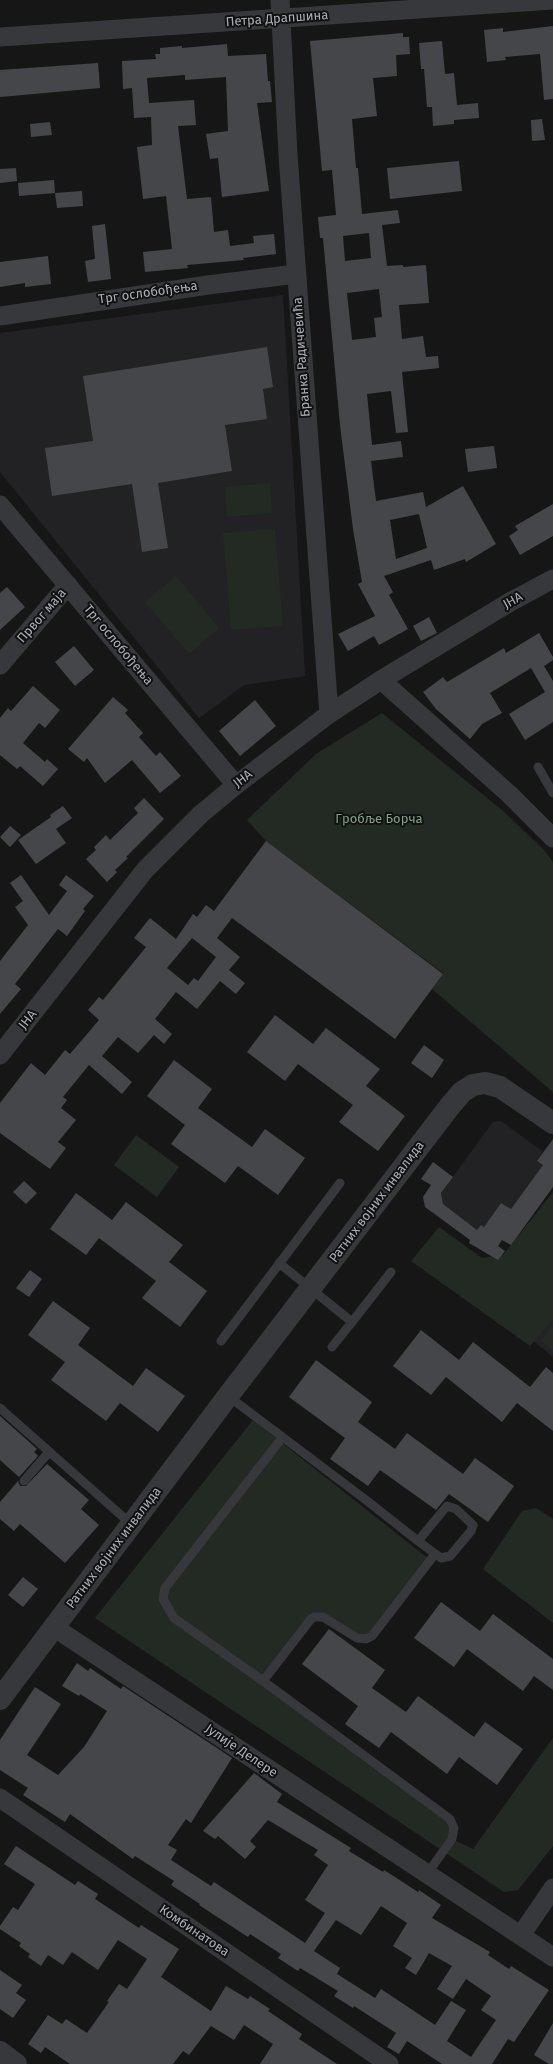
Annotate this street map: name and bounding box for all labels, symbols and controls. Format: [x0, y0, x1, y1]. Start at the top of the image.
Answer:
street label: Петра Драпшина [225, 8, 329, 30]
street label: Трг ослобођења [97, 278, 199, 308]
street label: Бранка Радичевића [290, 297, 314, 417]
street label: Првог маја [14, 586, 70, 646]
street label: ЈНА [500, 589, 526, 613]
street label: Трг ослобођења [80, 602, 156, 688]
street label: ЈНА [230, 767, 256, 791]
park label: Гробље Борча [335, 811, 423, 827]
street label: ЈНА [16, 1007, 40, 1033]
street label: Ратних војних инвалида [326, 1138, 428, 1266]
street label: Ратних војних инвалида [63, 1484, 165, 1612]
street label: Јулије Делере [202, 1721, 280, 1781]
street label: Комбинатова [156, 1902, 232, 1960]

